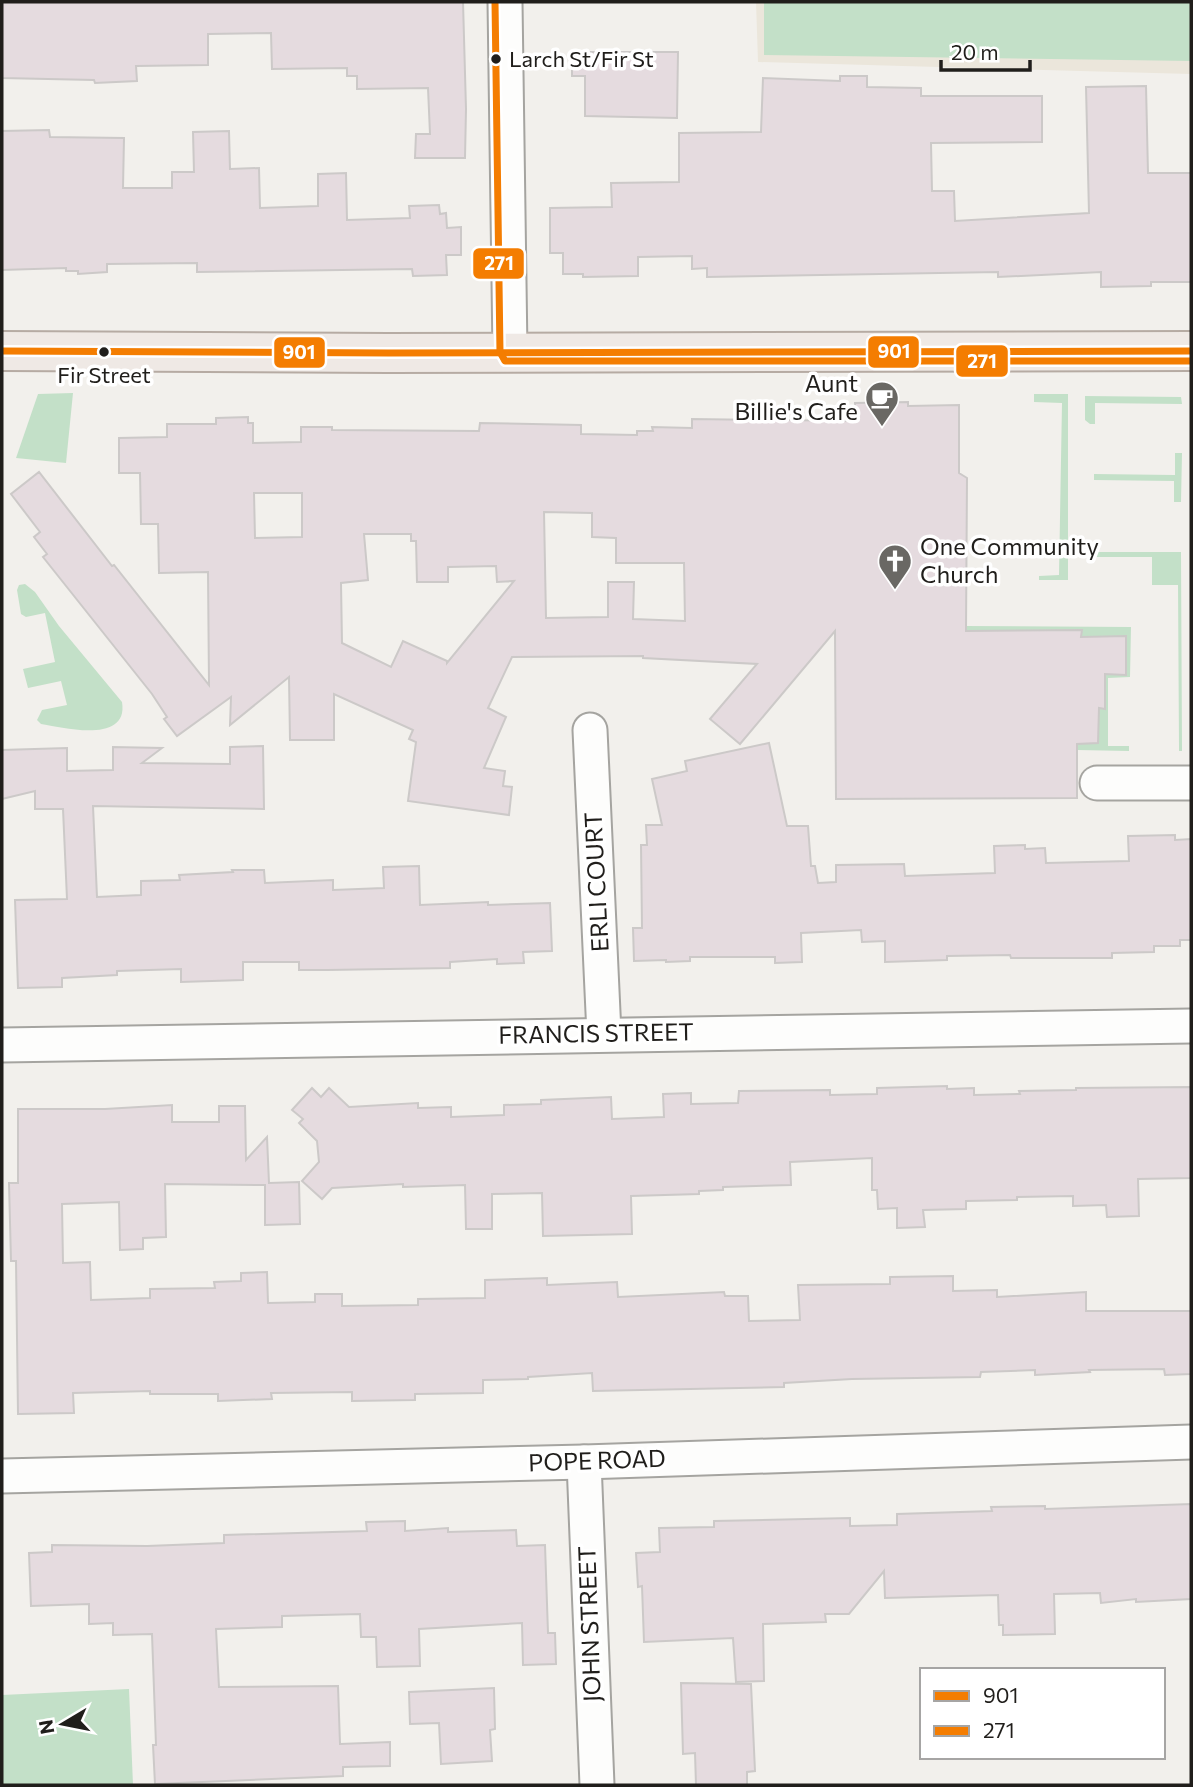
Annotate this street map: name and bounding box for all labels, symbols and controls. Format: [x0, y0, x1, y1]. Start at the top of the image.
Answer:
scale bar [941, 28, 1030, 72]
text: 20 m [951, 39, 999, 64]
place label: Larch St/Fir St [509, 45, 654, 72]
marker: Larch St/Fir St [489, 52, 503, 66]
line badge: 271 [472, 247, 525, 280]
text: 271 [484, 251, 514, 274]
line badge: 901 [867, 335, 920, 369]
line badge: 901 [273, 336, 326, 369]
text: 901 [878, 339, 910, 362]
text: 901 [283, 340, 315, 363]
line badge: 271 [955, 344, 1009, 378]
marker: Fir Street [97, 345, 111, 359]
text: 271 [967, 349, 997, 372]
place label: Fir Street [57, 361, 151, 388]
place label: Aunt Billie's Cafe [734, 368, 858, 425]
cafe icon: Aunt Billie's Cafe [863, 379, 901, 428]
place label: One Community Church [920, 531, 1099, 588]
church icon: One Community Church [876, 542, 914, 591]
street label: ERLI COURT [577, 811, 614, 953]
street label: FRANCIS STREET [498, 1016, 694, 1049]
street label: POPE ROAD [528, 1443, 666, 1476]
street label: JOHN STREET [571, 1545, 606, 1703]
legend [920, 1668, 1165, 1759]
text: 901 [983, 1682, 1018, 1707]
north arrow [28, 1689, 98, 1759]
text: 271 [983, 1717, 1015, 1742]
text: N [33, 1718, 58, 1736]

